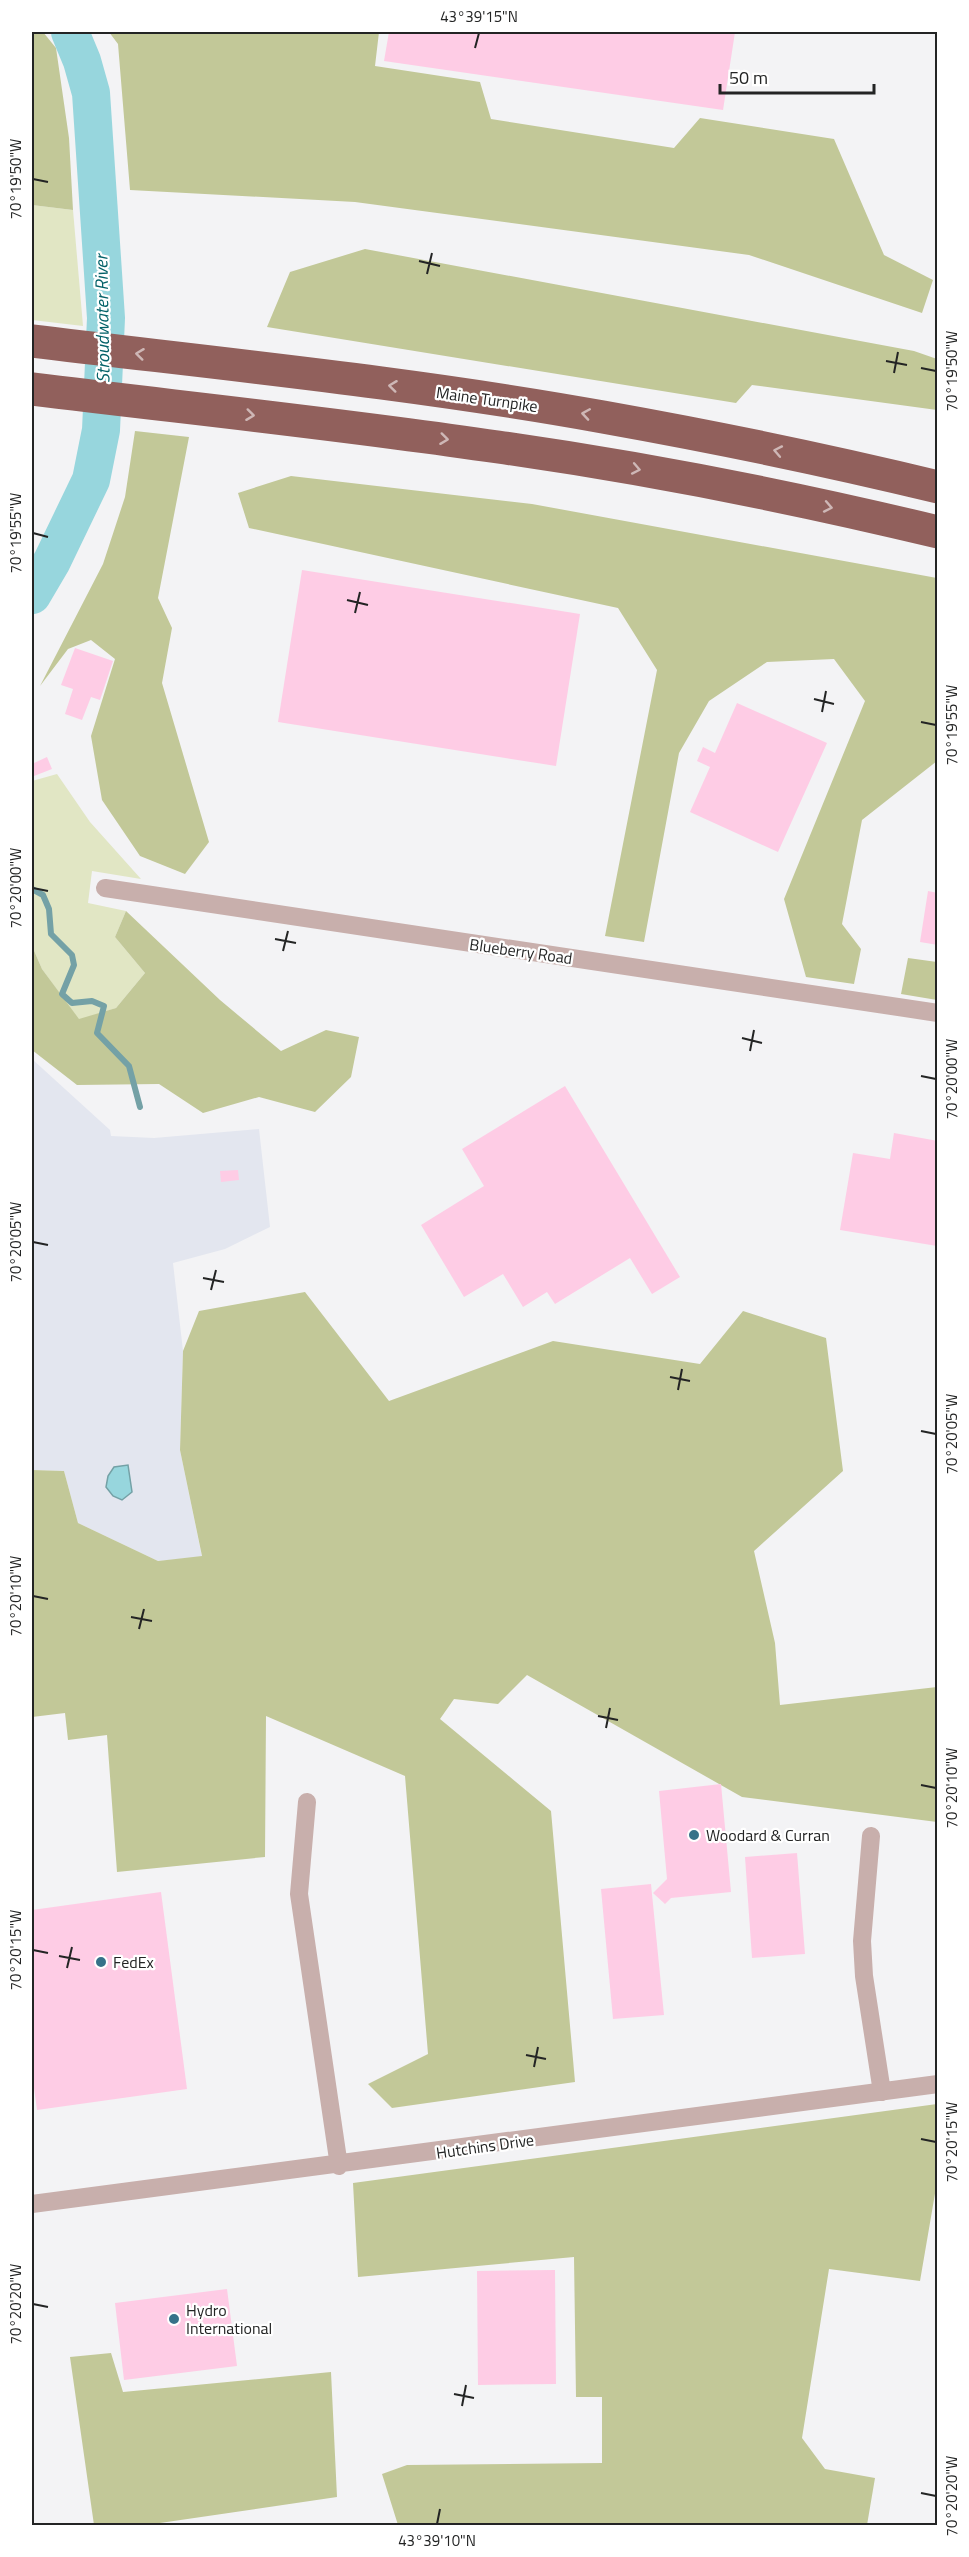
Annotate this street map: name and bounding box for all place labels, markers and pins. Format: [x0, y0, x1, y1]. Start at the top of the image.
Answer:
place label: Woodard & Curran [706, 1823, 830, 1847]
marker: Woodard & Curran [687, 1828, 701, 1842]
place label: FedEx [113, 1950, 154, 1974]
marker: FedEx [94, 1955, 108, 1969]
place label: Hydro International [186, 2298, 272, 2340]
marker: Hydro International [167, 2312, 181, 2326]

